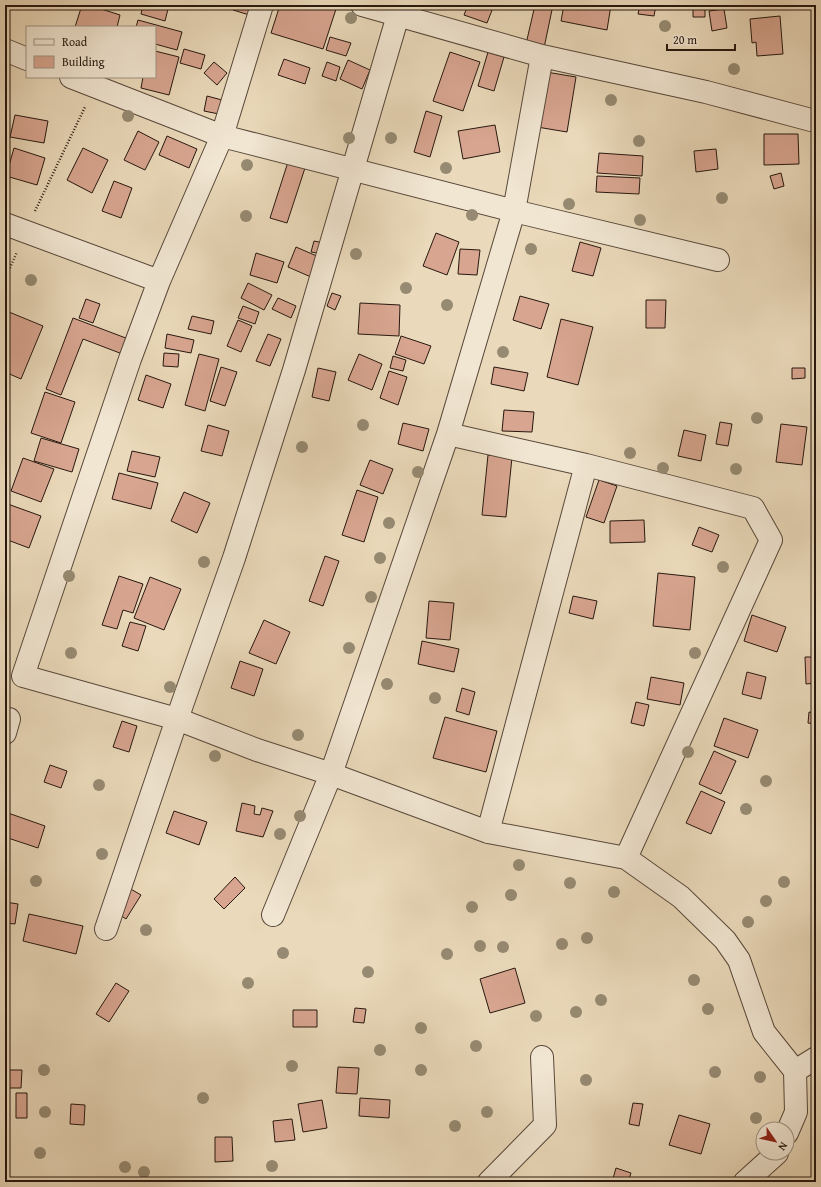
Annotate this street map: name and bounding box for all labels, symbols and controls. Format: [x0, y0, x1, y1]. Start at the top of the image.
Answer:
legend [26, 26, 156, 78]
scale bar [667, 26, 735, 52]
text: 20 m [673, 31, 697, 48]
text: Road [62, 33, 88, 50]
text: Building [62, 53, 105, 70]
north arrow [755, 1121, 795, 1161]
text: N [774, 1139, 792, 1155]

